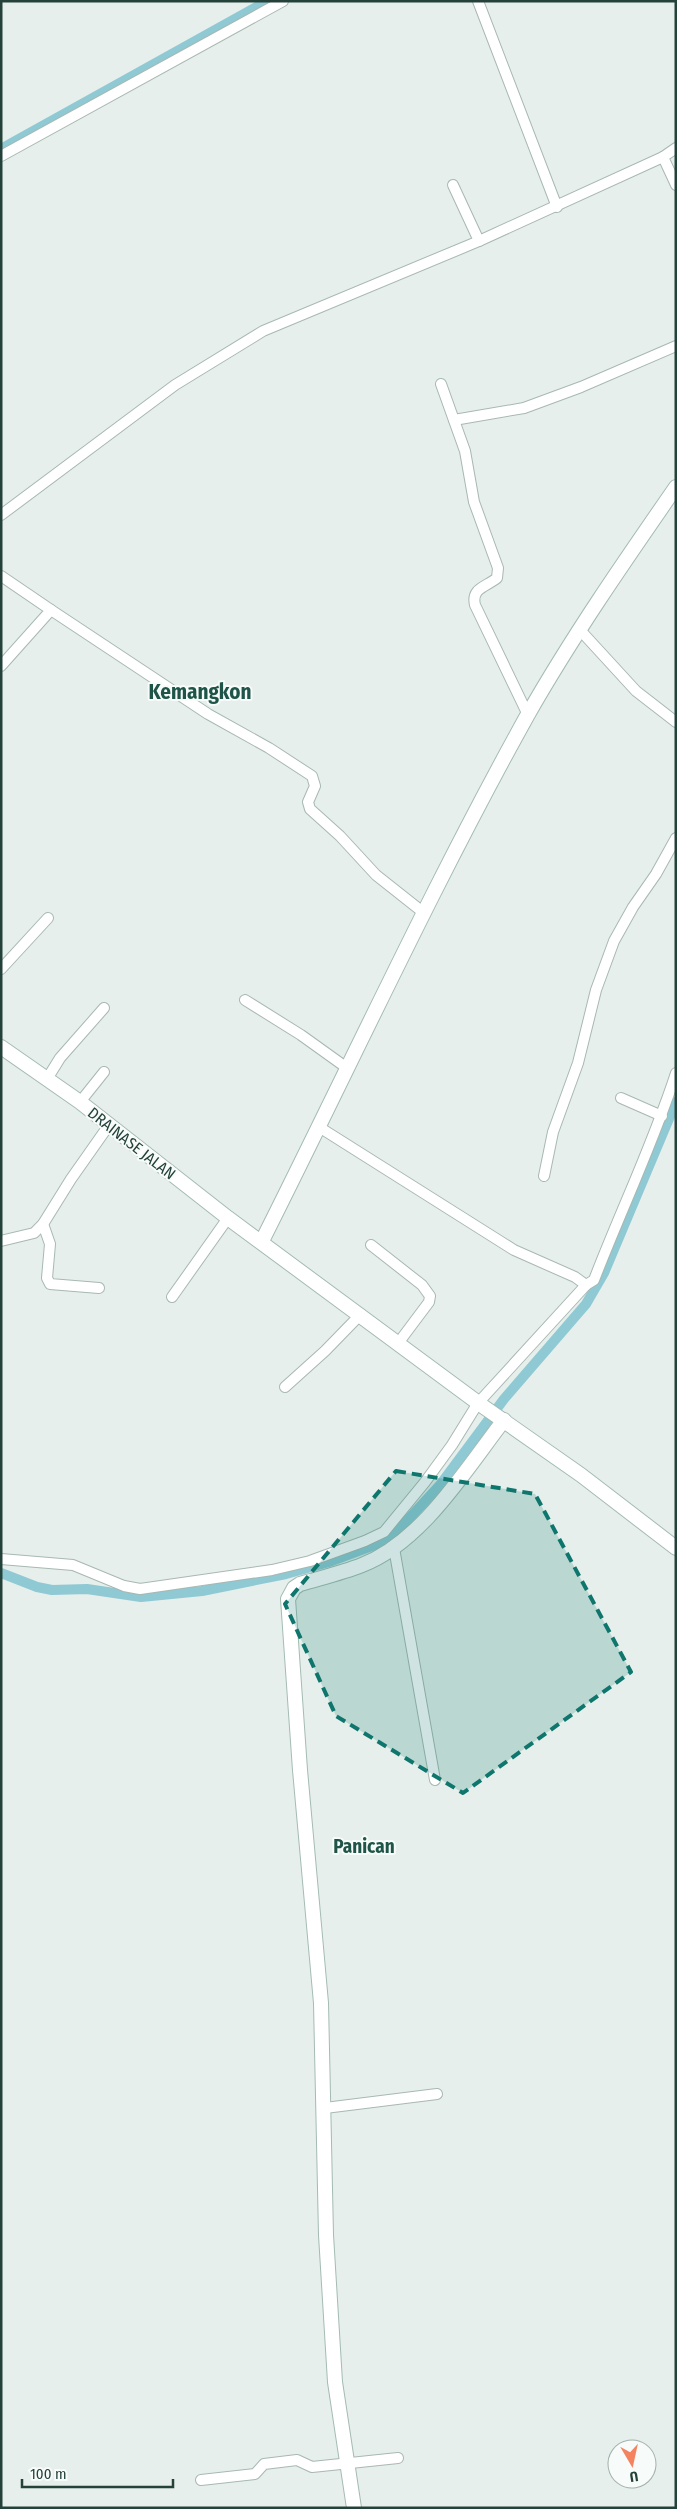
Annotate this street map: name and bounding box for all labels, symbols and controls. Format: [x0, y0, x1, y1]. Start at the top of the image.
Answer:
district label: Kemangkon [148, 679, 252, 705]
street label: DRAINASE JALAN [84, 1103, 179, 1183]
district label: Panican [333, 1835, 395, 1858]
north arrow [607, 2439, 657, 2489]
scale bar [22, 2456, 174, 2488]
text: 100 m [30, 2465, 67, 2483]
text: U [629, 2467, 639, 2485]

